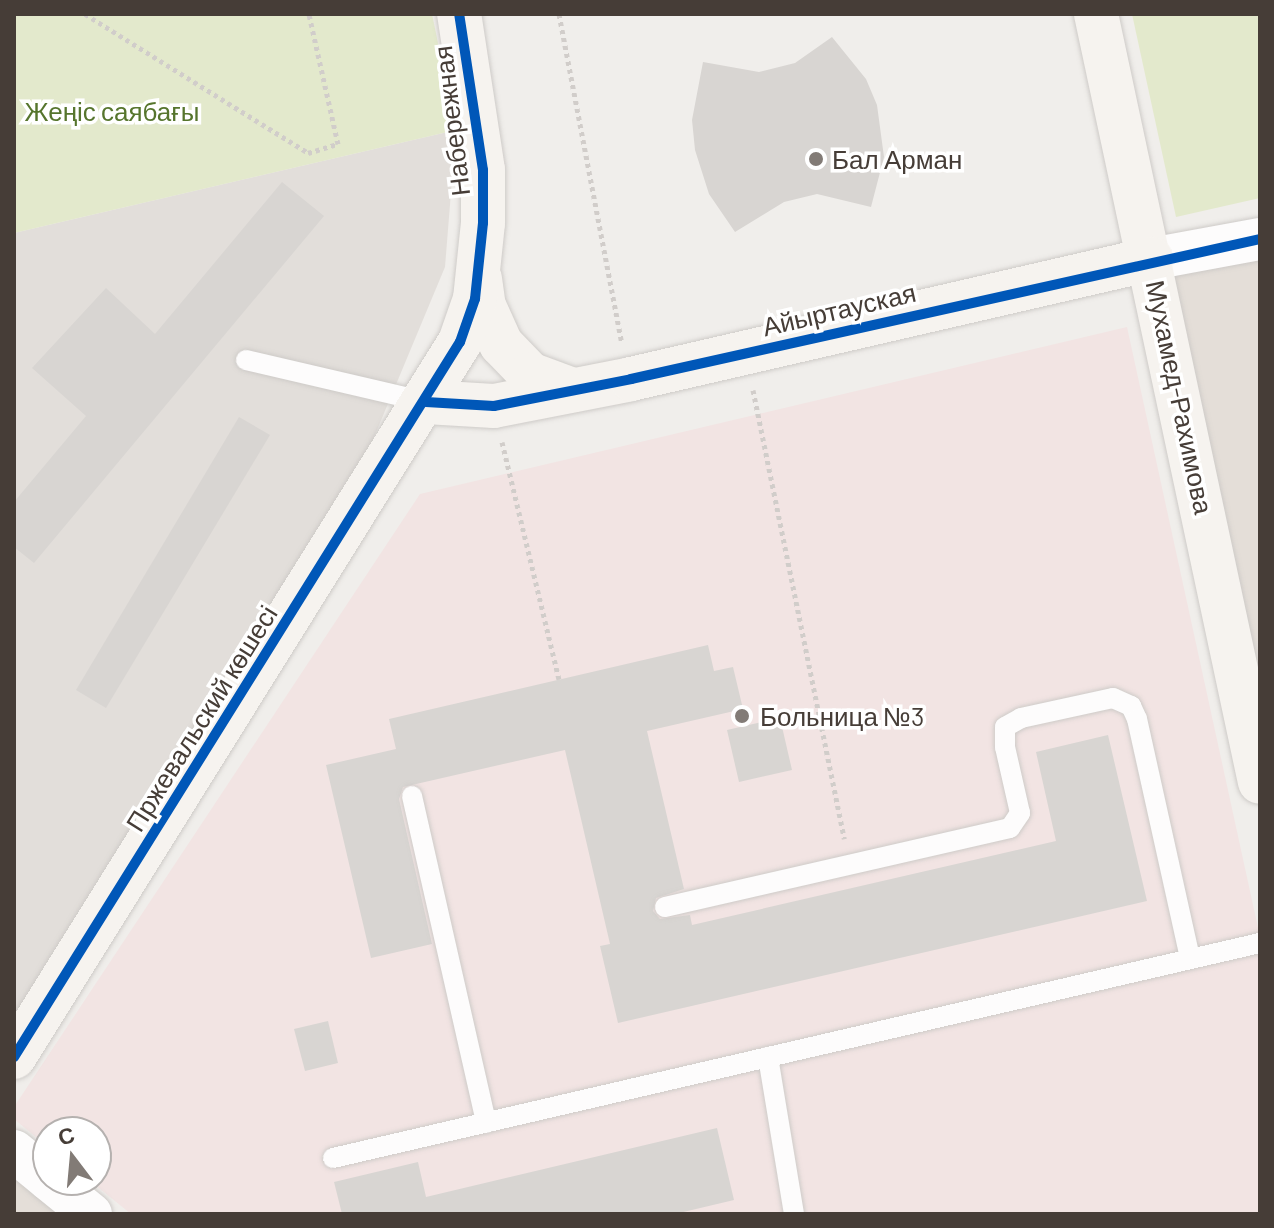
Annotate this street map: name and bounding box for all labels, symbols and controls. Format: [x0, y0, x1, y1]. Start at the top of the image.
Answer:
street label: Набережная [426, 44, 476, 198]
park label: Жеңіс саябағы [25, 95, 199, 127]
place label: Бал Арман [832, 143, 962, 175]
marker: Бал Арман [807, 150, 825, 168]
street label: Айыртауская [759, 276, 919, 342]
street label: Мухамед-Рахимова [1140, 277, 1220, 517]
street label: Пржевальский көшесі [119, 599, 283, 837]
place label: Больница №3 [760, 700, 924, 732]
marker: Больница №3 [731, 705, 753, 727]
north arrow [32, 1116, 112, 1196]
text: С [55, 1120, 77, 1150]

